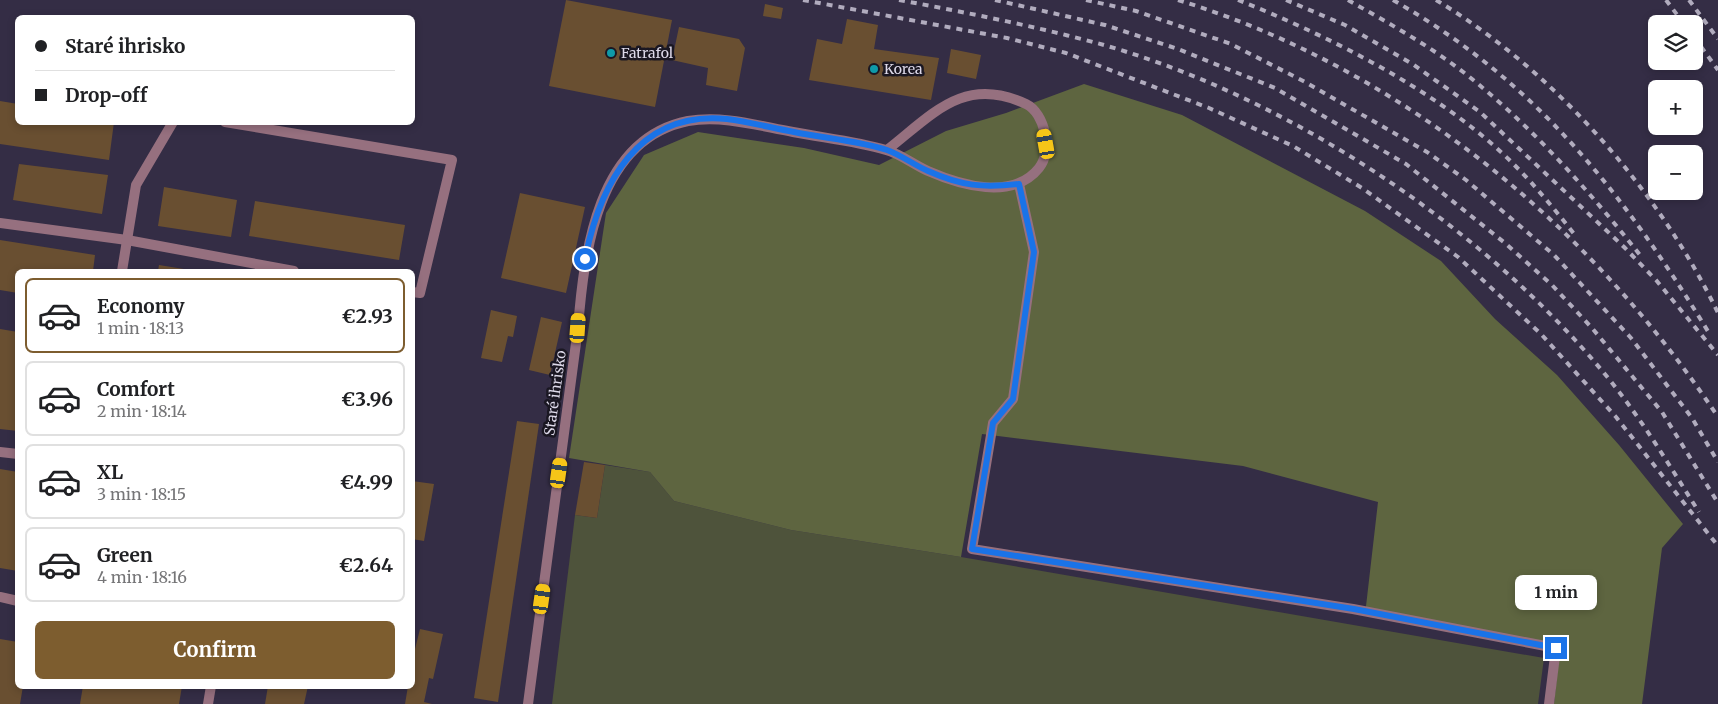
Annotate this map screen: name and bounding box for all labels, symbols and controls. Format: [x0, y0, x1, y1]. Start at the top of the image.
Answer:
map controls [1648, 15, 1703, 200]
button: layers [1648, 15, 1703, 70]
text: Staré ihrisko [65, 34, 185, 58]
place label: Fatrafol [621, 44, 674, 62]
marker: Fatrafol [605, 47, 617, 59]
place label: Korea [884, 60, 923, 78]
marker: Korea [868, 63, 880, 75]
button: + [1648, 80, 1703, 135]
text: Drop-off [65, 83, 147, 107]
car [1036, 128, 1055, 160]
button: − [1648, 145, 1703, 200]
route start [574, 248, 596, 270]
icon: car [37, 293, 82, 338]
text: Economy [97, 294, 185, 318]
text: €2.93 [342, 304, 393, 328]
car [569, 313, 586, 343]
text: 1 min · 18:13 [97, 318, 184, 338]
street label: Staré ihrisko [540, 349, 570, 437]
icon: car [37, 376, 82, 421]
text: Comfort [97, 377, 175, 401]
text: €3.96 [341, 387, 393, 411]
text: 2 min · 18:14 [97, 401, 187, 421]
car [549, 457, 568, 489]
icon: car [37, 459, 82, 504]
text: XL [97, 460, 123, 484]
text: €4.99 [340, 470, 393, 494]
text: 3 min · 18:15 [97, 484, 186, 504]
icon: car [37, 542, 82, 587]
text: Green [97, 543, 153, 567]
text: €2.64 [339, 553, 393, 577]
text: 4 min · 18:16 [97, 567, 187, 587]
callout: 1 min [1515, 576, 1597, 610]
text: 1 min [1534, 582, 1578, 602]
car [532, 583, 551, 615]
button: Confirm [35, 621, 395, 679]
route end [1545, 637, 1567, 659]

